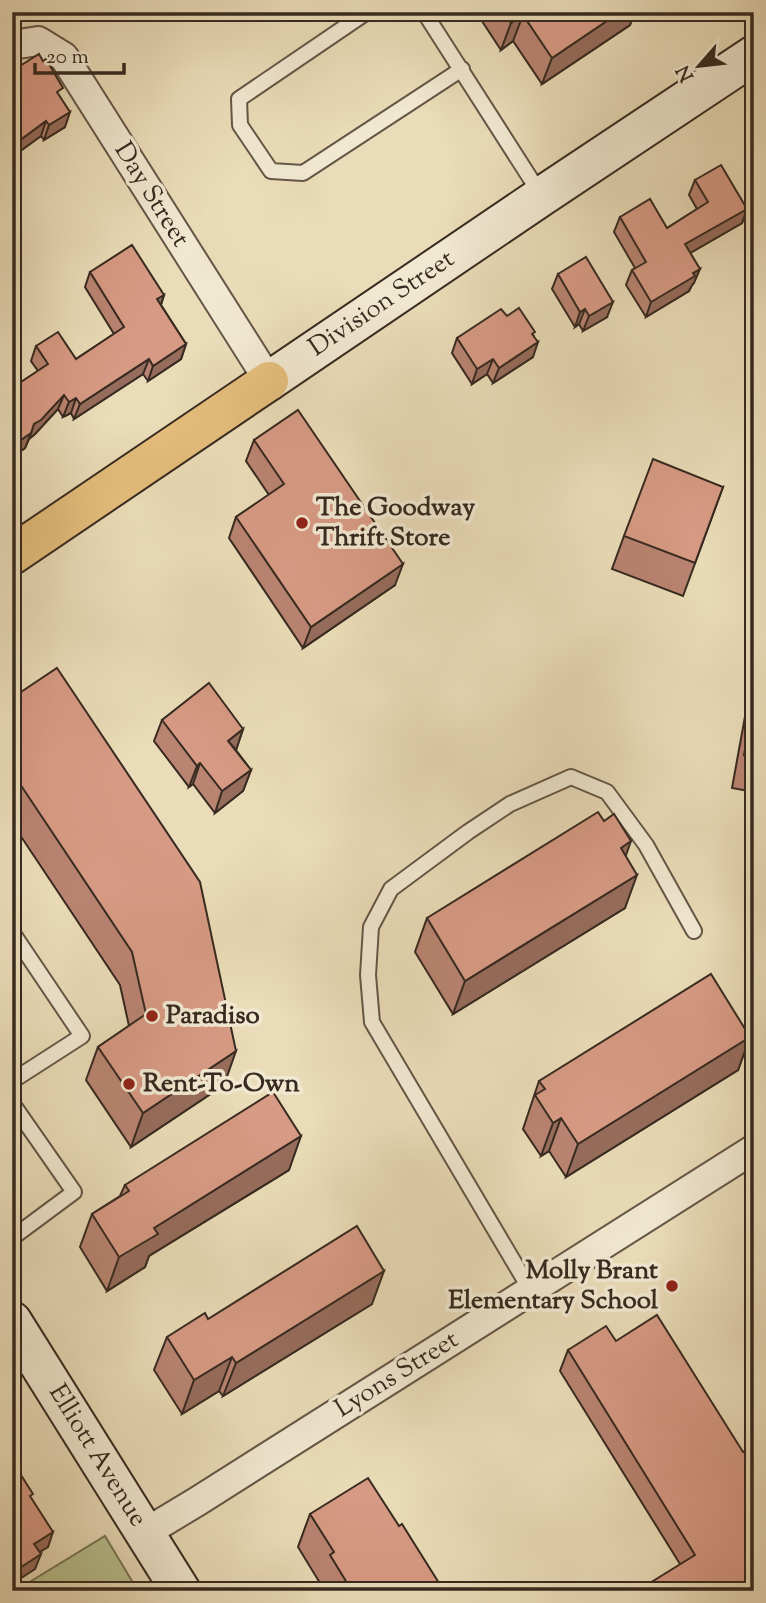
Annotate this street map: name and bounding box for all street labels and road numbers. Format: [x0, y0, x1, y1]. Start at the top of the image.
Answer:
street label: Day Street [104, 135, 198, 255]
street label: Division Street [302, 241, 462, 366]
street label: Lyons Street [328, 1322, 466, 1428]
street label: Elliott Avenue [38, 1378, 156, 1534]

